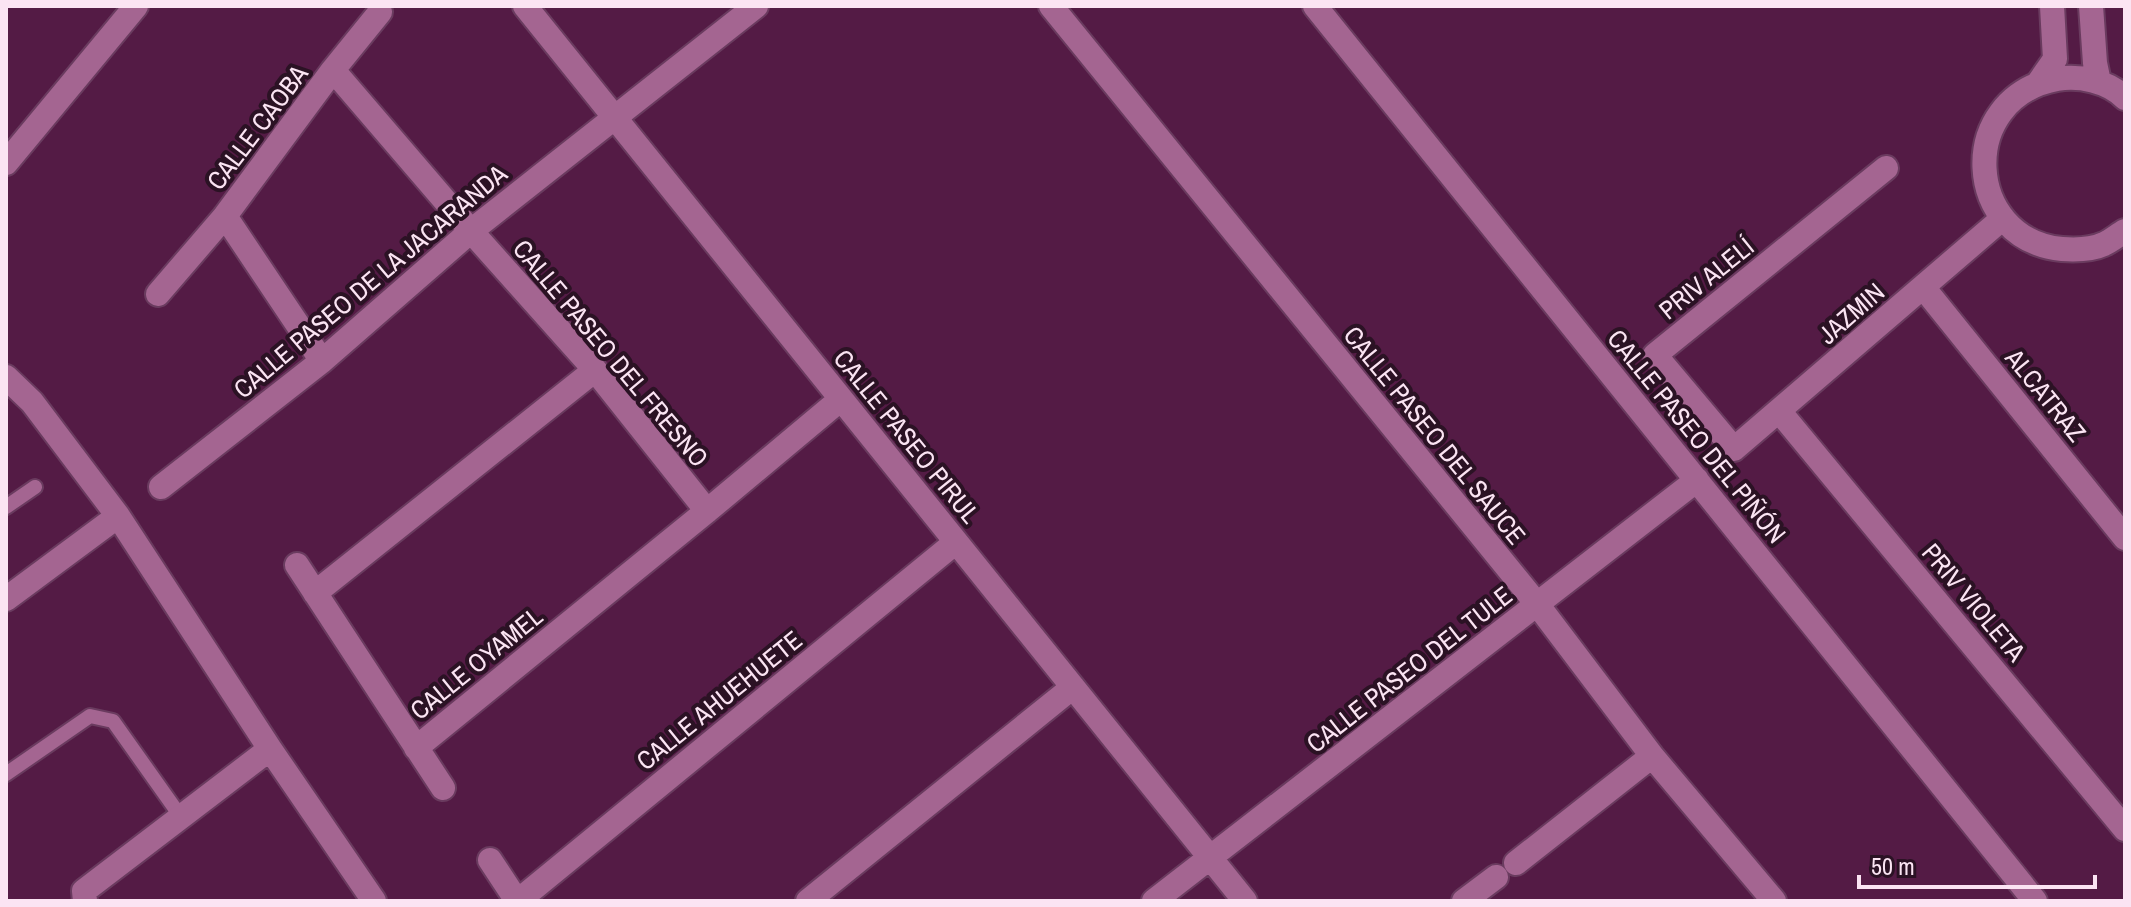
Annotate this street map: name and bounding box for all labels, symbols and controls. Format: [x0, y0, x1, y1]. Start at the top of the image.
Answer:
street label: CALLE CAOBA [198, 57, 316, 197]
street label: CALLE PASEO DE LA JACARANDA [226, 156, 515, 406]
street label: PRIV ALELÍ [1651, 229, 1761, 327]
street label: CALLE PASEO DEL FRESNO [505, 232, 717, 474]
street label: JAZMIN [1810, 275, 1892, 351]
street label: CALLE PASEO DEL SAUCE [1336, 319, 1534, 551]
street label: CALLE PASEO DEL PIÑÓN [1600, 322, 1794, 550]
street label: ALCATRAZ [1997, 341, 2094, 449]
street label: CALLE PASEO PIRUL [826, 342, 988, 530]
street label: PRIV VIOLETA [1914, 536, 2034, 669]
street label: CALLE PASEO DEL TULE [1299, 578, 1519, 760]
street label: CALLE OYAMEL [403, 599, 550, 727]
street label: CALLE AHUEHUETE [629, 622, 809, 778]
scale bar [1859, 839, 2095, 889]
text: 50 m [1871, 850, 1915, 882]

